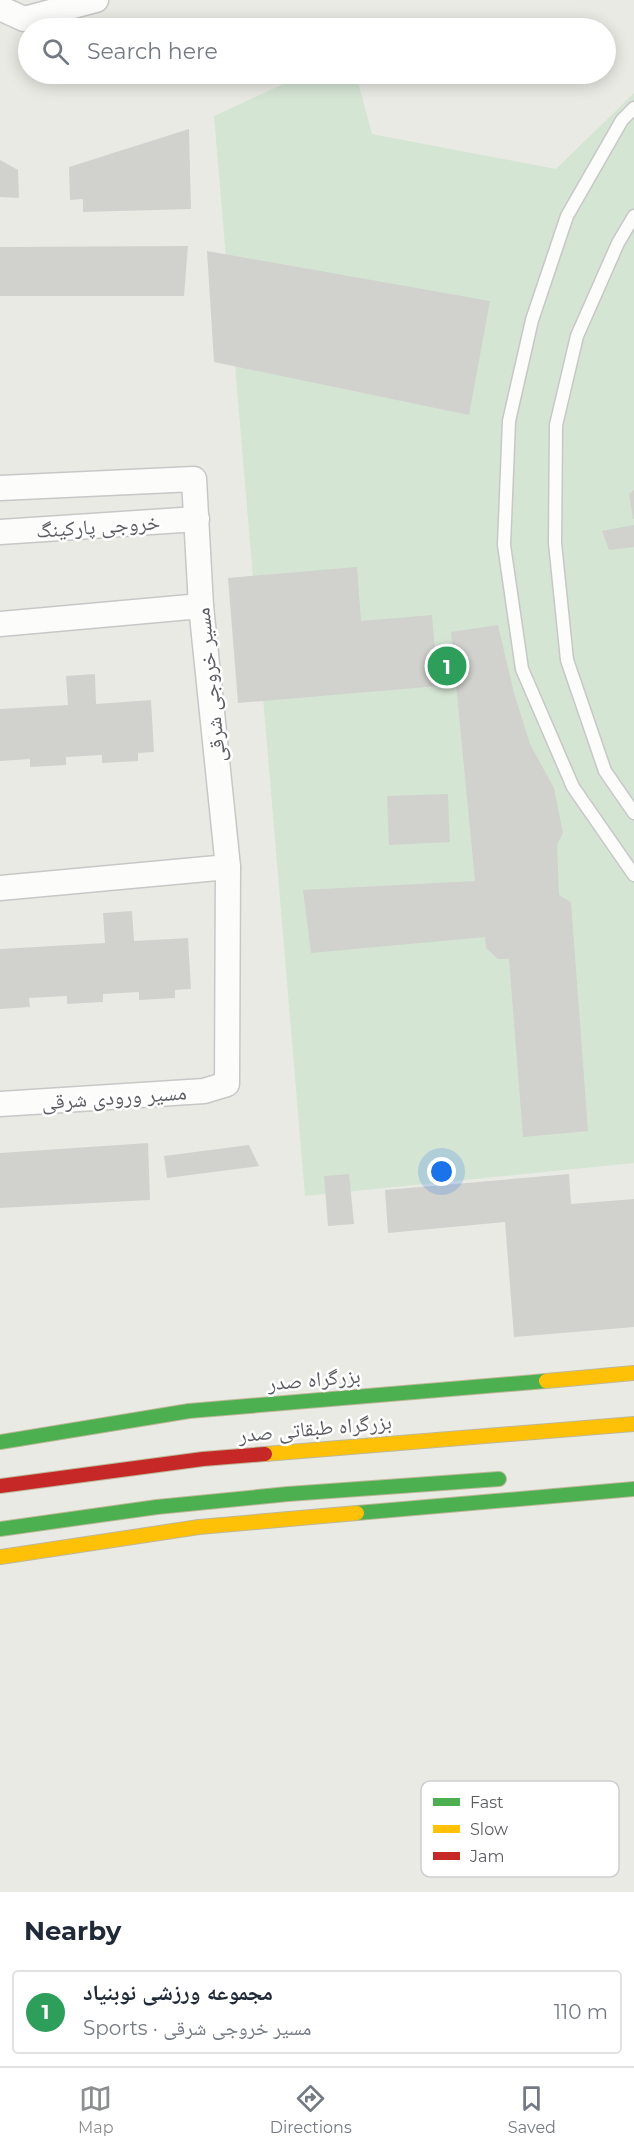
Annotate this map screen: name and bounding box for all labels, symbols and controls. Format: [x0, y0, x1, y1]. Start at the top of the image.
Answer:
search box [18, 18, 616, 84]
icon: search [39, 35, 72, 68]
text: Search here [87, 38, 218, 65]
street label: خروجی پارکینگ [35, 509, 161, 544]
street label: مسیر خروجی شرقی [189, 606, 232, 764]
pin: 1 [428, 644, 466, 688]
street label: مسیر ورودی شرقی [41, 1079, 188, 1116]
your location [427, 1157, 456, 1186]
street label: بزرگراه صدر [265, 1362, 362, 1396]
street label: بزرگراه طبقاتی صدر [236, 1409, 393, 1448]
legend [421, 1781, 619, 1877]
text: Fast [470, 1793, 504, 1812]
text: Slow [470, 1820, 508, 1839]
text: Jam [469, 1847, 504, 1866]
text: Nearby [24, 1915, 121, 1947]
text: مجموعه ورزشی نوبنیاد [83, 1979, 273, 2006]
text: 1 [42, 2000, 49, 2024]
text: 110 m [554, 2000, 608, 2024]
text: Sports · مسیر خروجی شرقی [83, 2016, 311, 2040]
tab: Map [78, 2082, 114, 2137]
tab: Directions [270, 2082, 352, 2137]
tab: Saved [508, 2082, 556, 2137]

